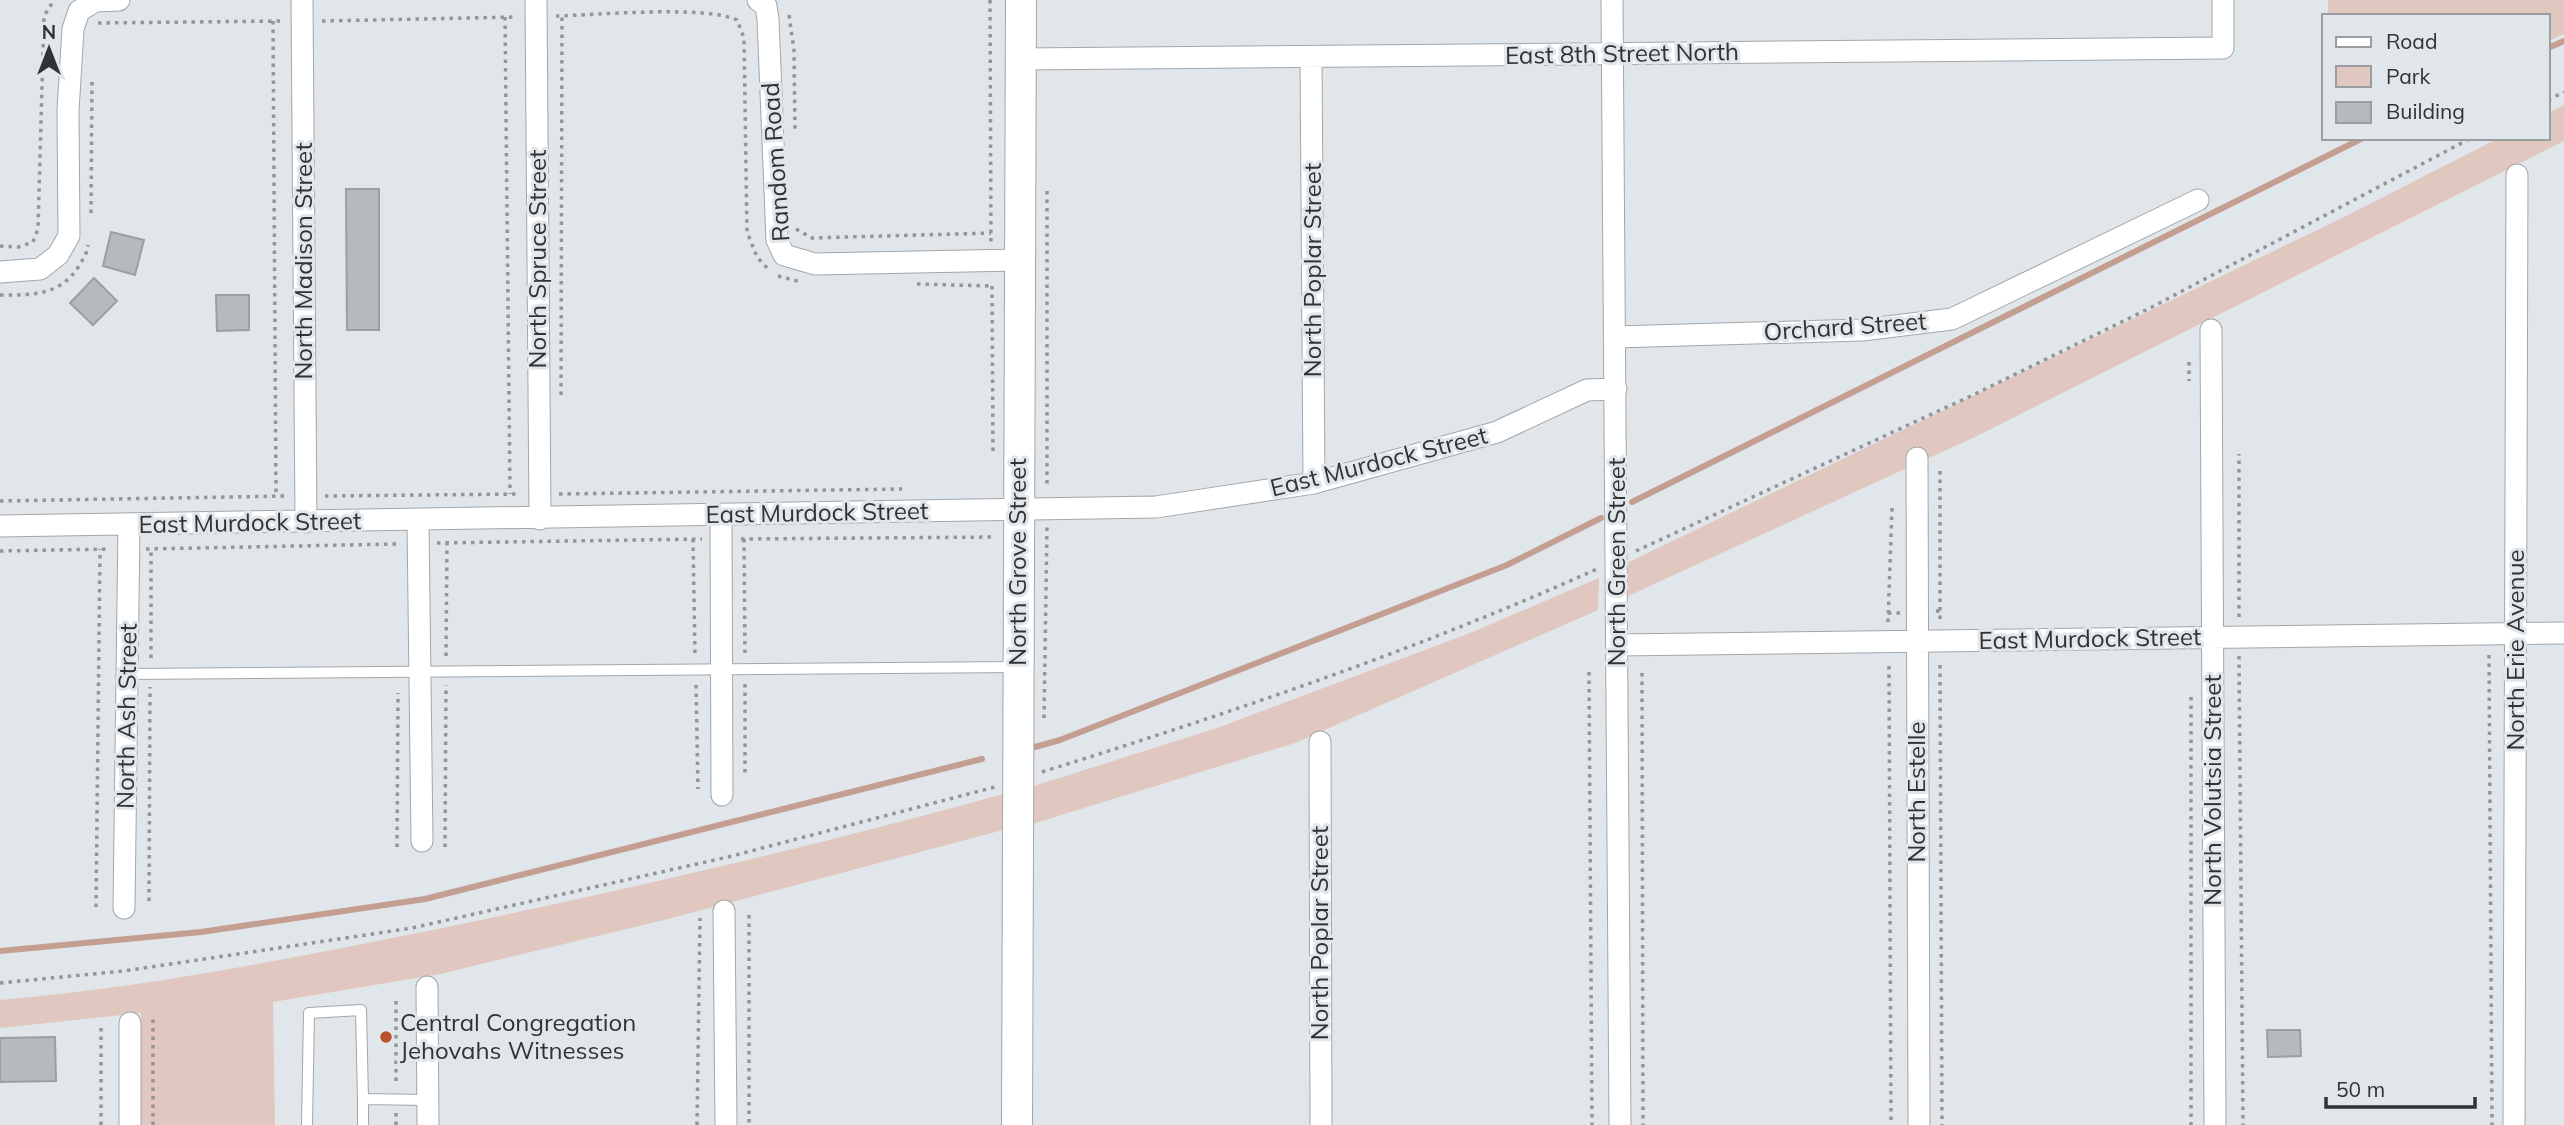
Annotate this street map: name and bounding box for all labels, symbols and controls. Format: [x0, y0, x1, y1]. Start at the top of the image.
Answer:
north arrow [14, 14, 84, 84]
legend [2322, 14, 2550, 140]
text: N [42, 20, 56, 44]
text: Road [2386, 28, 2437, 54]
street label: East 8th Street North [1505, 36, 1739, 70]
text: Park [2386, 63, 2430, 89]
street label: Random Road [754, 82, 796, 243]
text: Building [2386, 98, 2465, 124]
street label: North Madison Street [288, 142, 318, 380]
street label: North Spruce Street [522, 150, 552, 368]
street label: North Poplar Street [1297, 163, 1327, 377]
street label: Orchard Street [1763, 305, 1927, 347]
street label: East Murdock Street [1267, 420, 1490, 503]
street label: North Grove Street [1002, 458, 1032, 666]
street label: North Green Street [1601, 458, 1631, 666]
street label: East Murdock Street [705, 495, 929, 529]
street label: East Murdock Street [138, 505, 362, 539]
street label: North Erie Avenue [2500, 549, 2530, 751]
street label: East Murdock Street [1978, 621, 2202, 655]
street label: North Ash Street [109, 623, 143, 809]
street label: North Volutsia Street [2197, 674, 2227, 906]
street label: North Estelle [1901, 721, 1931, 863]
street label: North Poplar Street [1304, 826, 1334, 1040]
place label: Central Congregation Jehovahs Witnesses [400, 1007, 636, 1065]
marker: Central Congregation Jehovahs Witnesses [378, 1029, 394, 1045]
scale bar [2326, 1066, 2475, 1110]
text: 50 m [2336, 1076, 2385, 1102]

